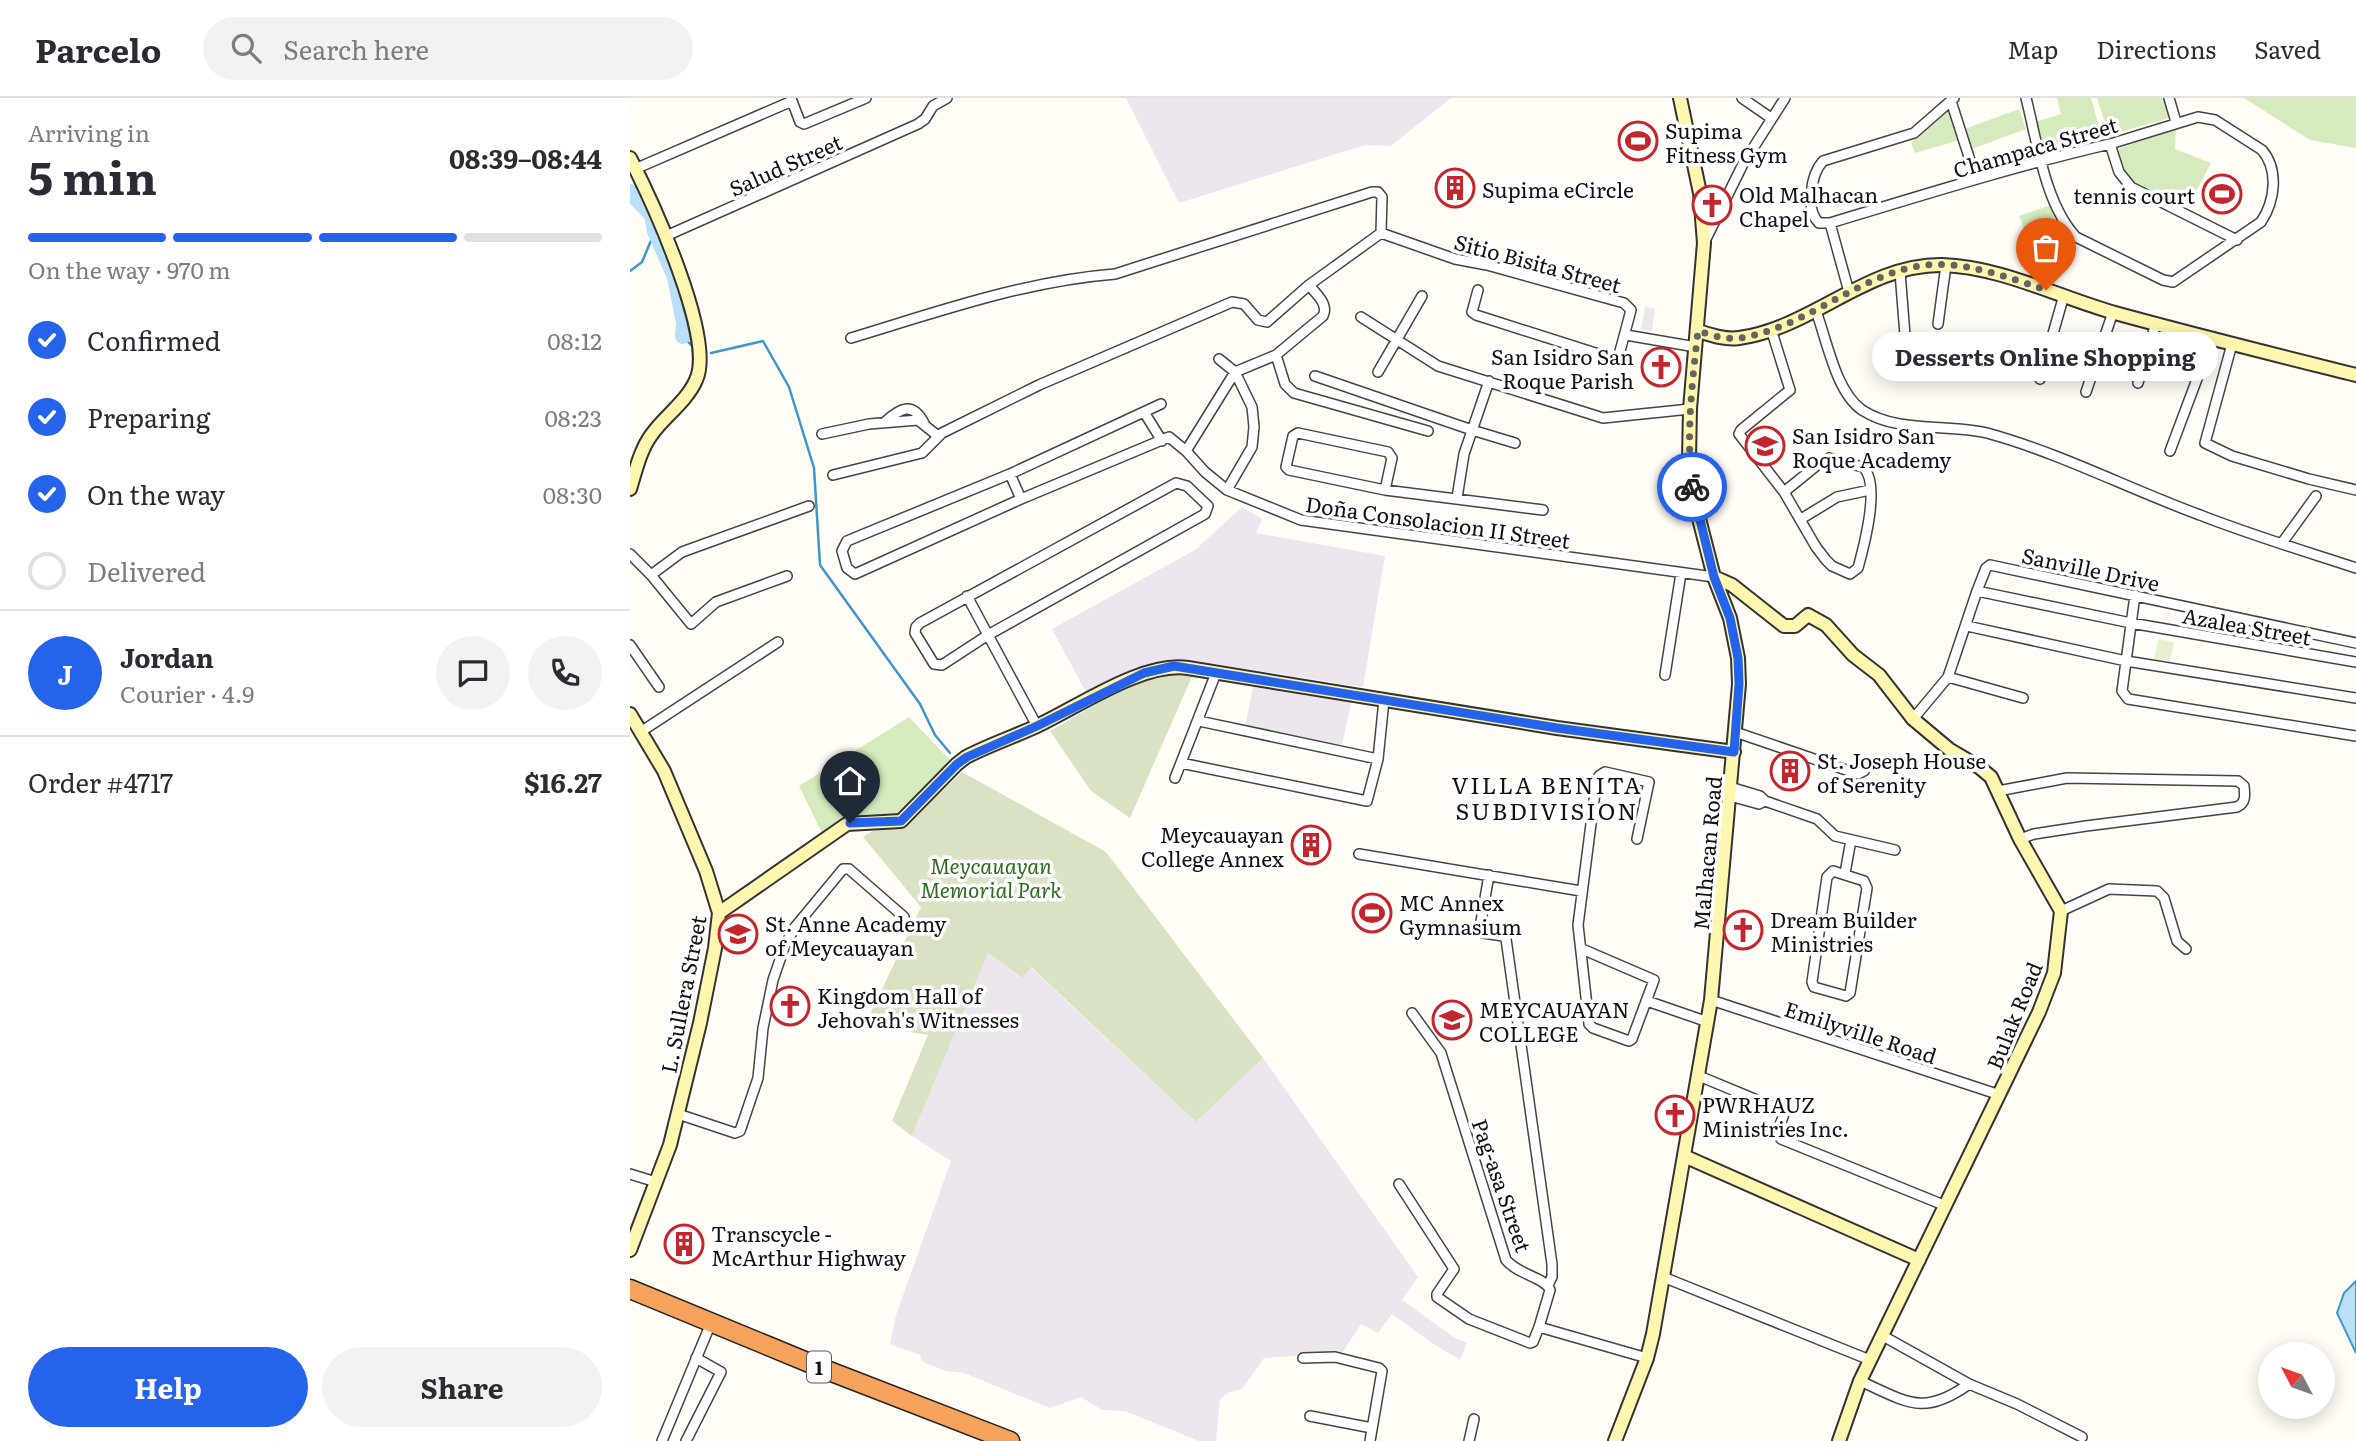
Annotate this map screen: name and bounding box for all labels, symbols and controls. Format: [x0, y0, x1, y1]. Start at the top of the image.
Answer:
search box [203, 17, 693, 80]
text: Parcelo [35, 24, 161, 73]
icon: search [227, 29, 265, 67]
text: Search here [283, 29, 429, 68]
text: Map [2007, 31, 2058, 66]
text: Directions [2096, 31, 2216, 66]
text: Saved [2254, 31, 2321, 66]
street label: Champaca Street [1949, 108, 2121, 184]
place label: Supima Fitness Gym [1665, 114, 1788, 169]
text: Arriving in [28, 115, 150, 149]
sports icon: Supima Fitness Gym [1617, 120, 1659, 162]
street label: Salud Street [723, 125, 847, 203]
text: 08:39–08:44 [449, 138, 602, 177]
text: 5 min [28, 141, 157, 209]
building icon: Supima eCircle [1434, 167, 1476, 209]
place label: Supima eCircle [1482, 173, 1634, 204]
sports icon: tennis court [2201, 173, 2243, 215]
place label: Old Malhacan Chapel [1739, 178, 1878, 233]
place label: tennis court [2073, 179, 2196, 210]
church icon: Old Malhacan Chapel [1691, 184, 1733, 226]
pin [2016, 218, 2076, 290]
street label: Sitio Bisita Street [1451, 225, 1625, 299]
icon: bag [2027, 229, 2065, 267]
text: On the way · 970 m [28, 252, 231, 286]
text: Confirmed [87, 320, 221, 359]
icon: check [28, 321, 66, 359]
text: 08:12 [547, 323, 602, 357]
callout: Desserts Online Shopping [1873, 332, 2219, 381]
text: Desserts Online Shopping [1894, 339, 2196, 373]
place label: San Isidro San Roque Parish [1491, 340, 1634, 395]
church icon: San Isidro San Roque Parish [1640, 346, 1682, 388]
text: Preparing [87, 397, 210, 436]
icon: check [28, 398, 66, 436]
text: 08:23 [544, 400, 602, 434]
place label: San Isidro San Roque Academy [1792, 419, 1952, 474]
school or university icon: San Isidro San Roque Academy [1744, 425, 1786, 467]
courier [1657, 452, 1727, 522]
icon: bike [1673, 468, 1711, 506]
text: On the way [87, 474, 225, 513]
icon: check [28, 475, 66, 513]
text: 08:30 [543, 477, 602, 511]
street label: Doña Consolacion II Street [1304, 487, 1573, 555]
street label: Sanville Drive [2019, 538, 2163, 598]
text: Delivered [87, 551, 206, 590]
street label: Azalea Street [2180, 598, 2314, 652]
button: chat [436, 636, 510, 710]
button: phone [528, 636, 602, 710]
text: Jordan [120, 637, 214, 676]
text: J [58, 654, 72, 693]
text: Courier · 4.9 [120, 676, 254, 710]
place label: St. Joseph House of Serenity [1817, 744, 1986, 799]
building icon: St. Joseph House of Serenity [1769, 750, 1811, 792]
pin [820, 751, 880, 823]
text: Order #4717 [28, 762, 173, 801]
text: $16.27 [524, 762, 602, 801]
icon: home [831, 762, 869, 800]
district label: VILLA BENITA SUBDIVISION [1451, 767, 1643, 827]
street label: Malhacan Road [1684, 774, 1728, 931]
place label: Meycauayan College Annex [1141, 818, 1284, 873]
building icon: Meycauayan College Annex [1290, 824, 1332, 866]
park label: Meycauayan Memorial Park [920, 849, 1062, 904]
place label: MC Annex Gymnasium [1399, 886, 1522, 941]
sports icon: MC Annex Gymnasium [1351, 892, 1393, 934]
place label: Dream Builder Ministries [1770, 903, 1917, 958]
place label: St. Anne Academy of Meycauayan [765, 907, 947, 962]
church icon: Dream Builder Ministries [1722, 909, 1764, 951]
street label: L. Sullera Street [651, 912, 713, 1076]
school or university icon: St. Anne Academy of Meycauayan [717, 913, 759, 955]
street label: Bulak Road [1977, 956, 2049, 1073]
place label: Kingdom Hall of Jehovah's Witnesses [817, 979, 1019, 1034]
church icon: Kingdom Hall of Jehovah's Witnesses [769, 985, 811, 1027]
street label: Emilyville Road [1781, 992, 1941, 1070]
place label: MEYCAUAYAN COLLEGE [1479, 993, 1630, 1048]
school or university icon: MEYCAUAYAN COLLEGE [1431, 999, 1473, 1041]
place label: PWRHAUZ Ministries Inc. [1702, 1088, 1849, 1143]
church icon: PWRHAUZ Ministries Inc. [1654, 1094, 1696, 1136]
street label: Pag-asa Street [1466, 1114, 1540, 1256]
place label: Transcycle - McArthur Highway [711, 1217, 907, 1272]
building icon: Transcycle - McArthur Highway [663, 1223, 705, 1265]
north arrow [2258, 1342, 2334, 1419]
map controls [2258, 1342, 2335, 1419]
button: Help [28, 1347, 308, 1427]
button: Share [322, 1347, 602, 1427]
road number: 1 [807, 1352, 831, 1382]

